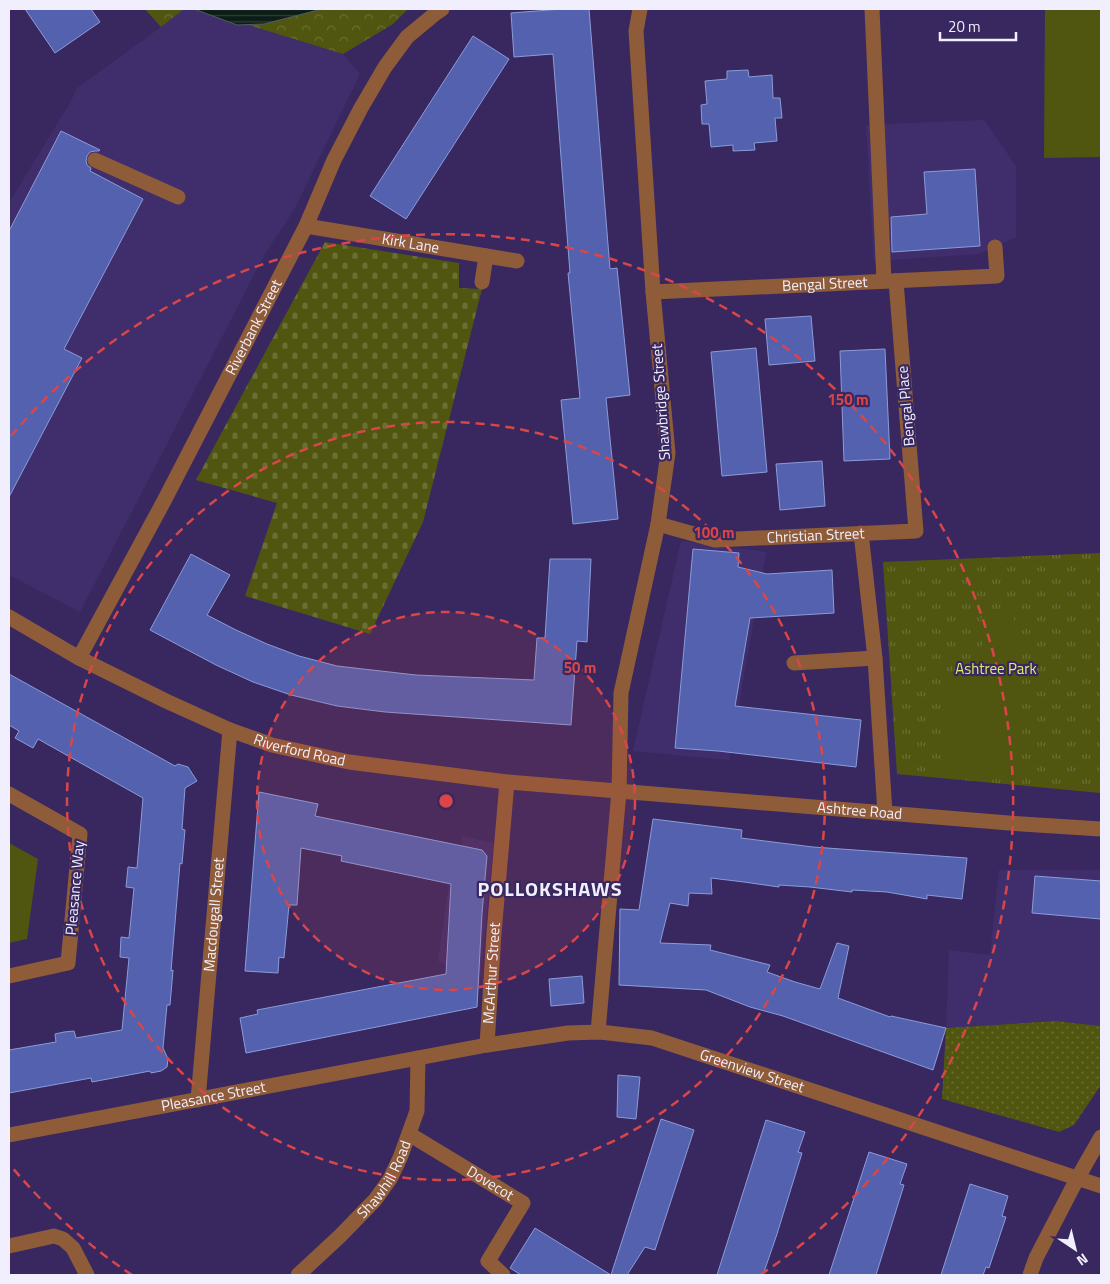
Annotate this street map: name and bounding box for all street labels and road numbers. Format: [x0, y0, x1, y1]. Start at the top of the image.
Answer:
street label: Kirk Lane [380, 227, 441, 259]
street label: Bengal Street [782, 270, 869, 297]
street label: Riverbank Street [219, 274, 288, 379]
street label: Shawbridge Street [645, 342, 676, 461]
street label: Bengal Place [891, 365, 920, 447]
street label: Christian Street [766, 521, 866, 549]
street label: Riverford Road [250, 727, 348, 772]
street label: Ashtree Road [816, 795, 903, 825]
street label: Pleasance Way [59, 840, 90, 936]
street label: Macdougall Street [197, 856, 230, 973]
street label: McArthur Street [476, 921, 506, 1025]
street label: Greenview Street [697, 1043, 808, 1099]
street label: Pleasance Street [159, 1075, 268, 1117]
street label: Shawhill Road [351, 1137, 416, 1224]
street label: Dovecot [462, 1160, 519, 1206]

